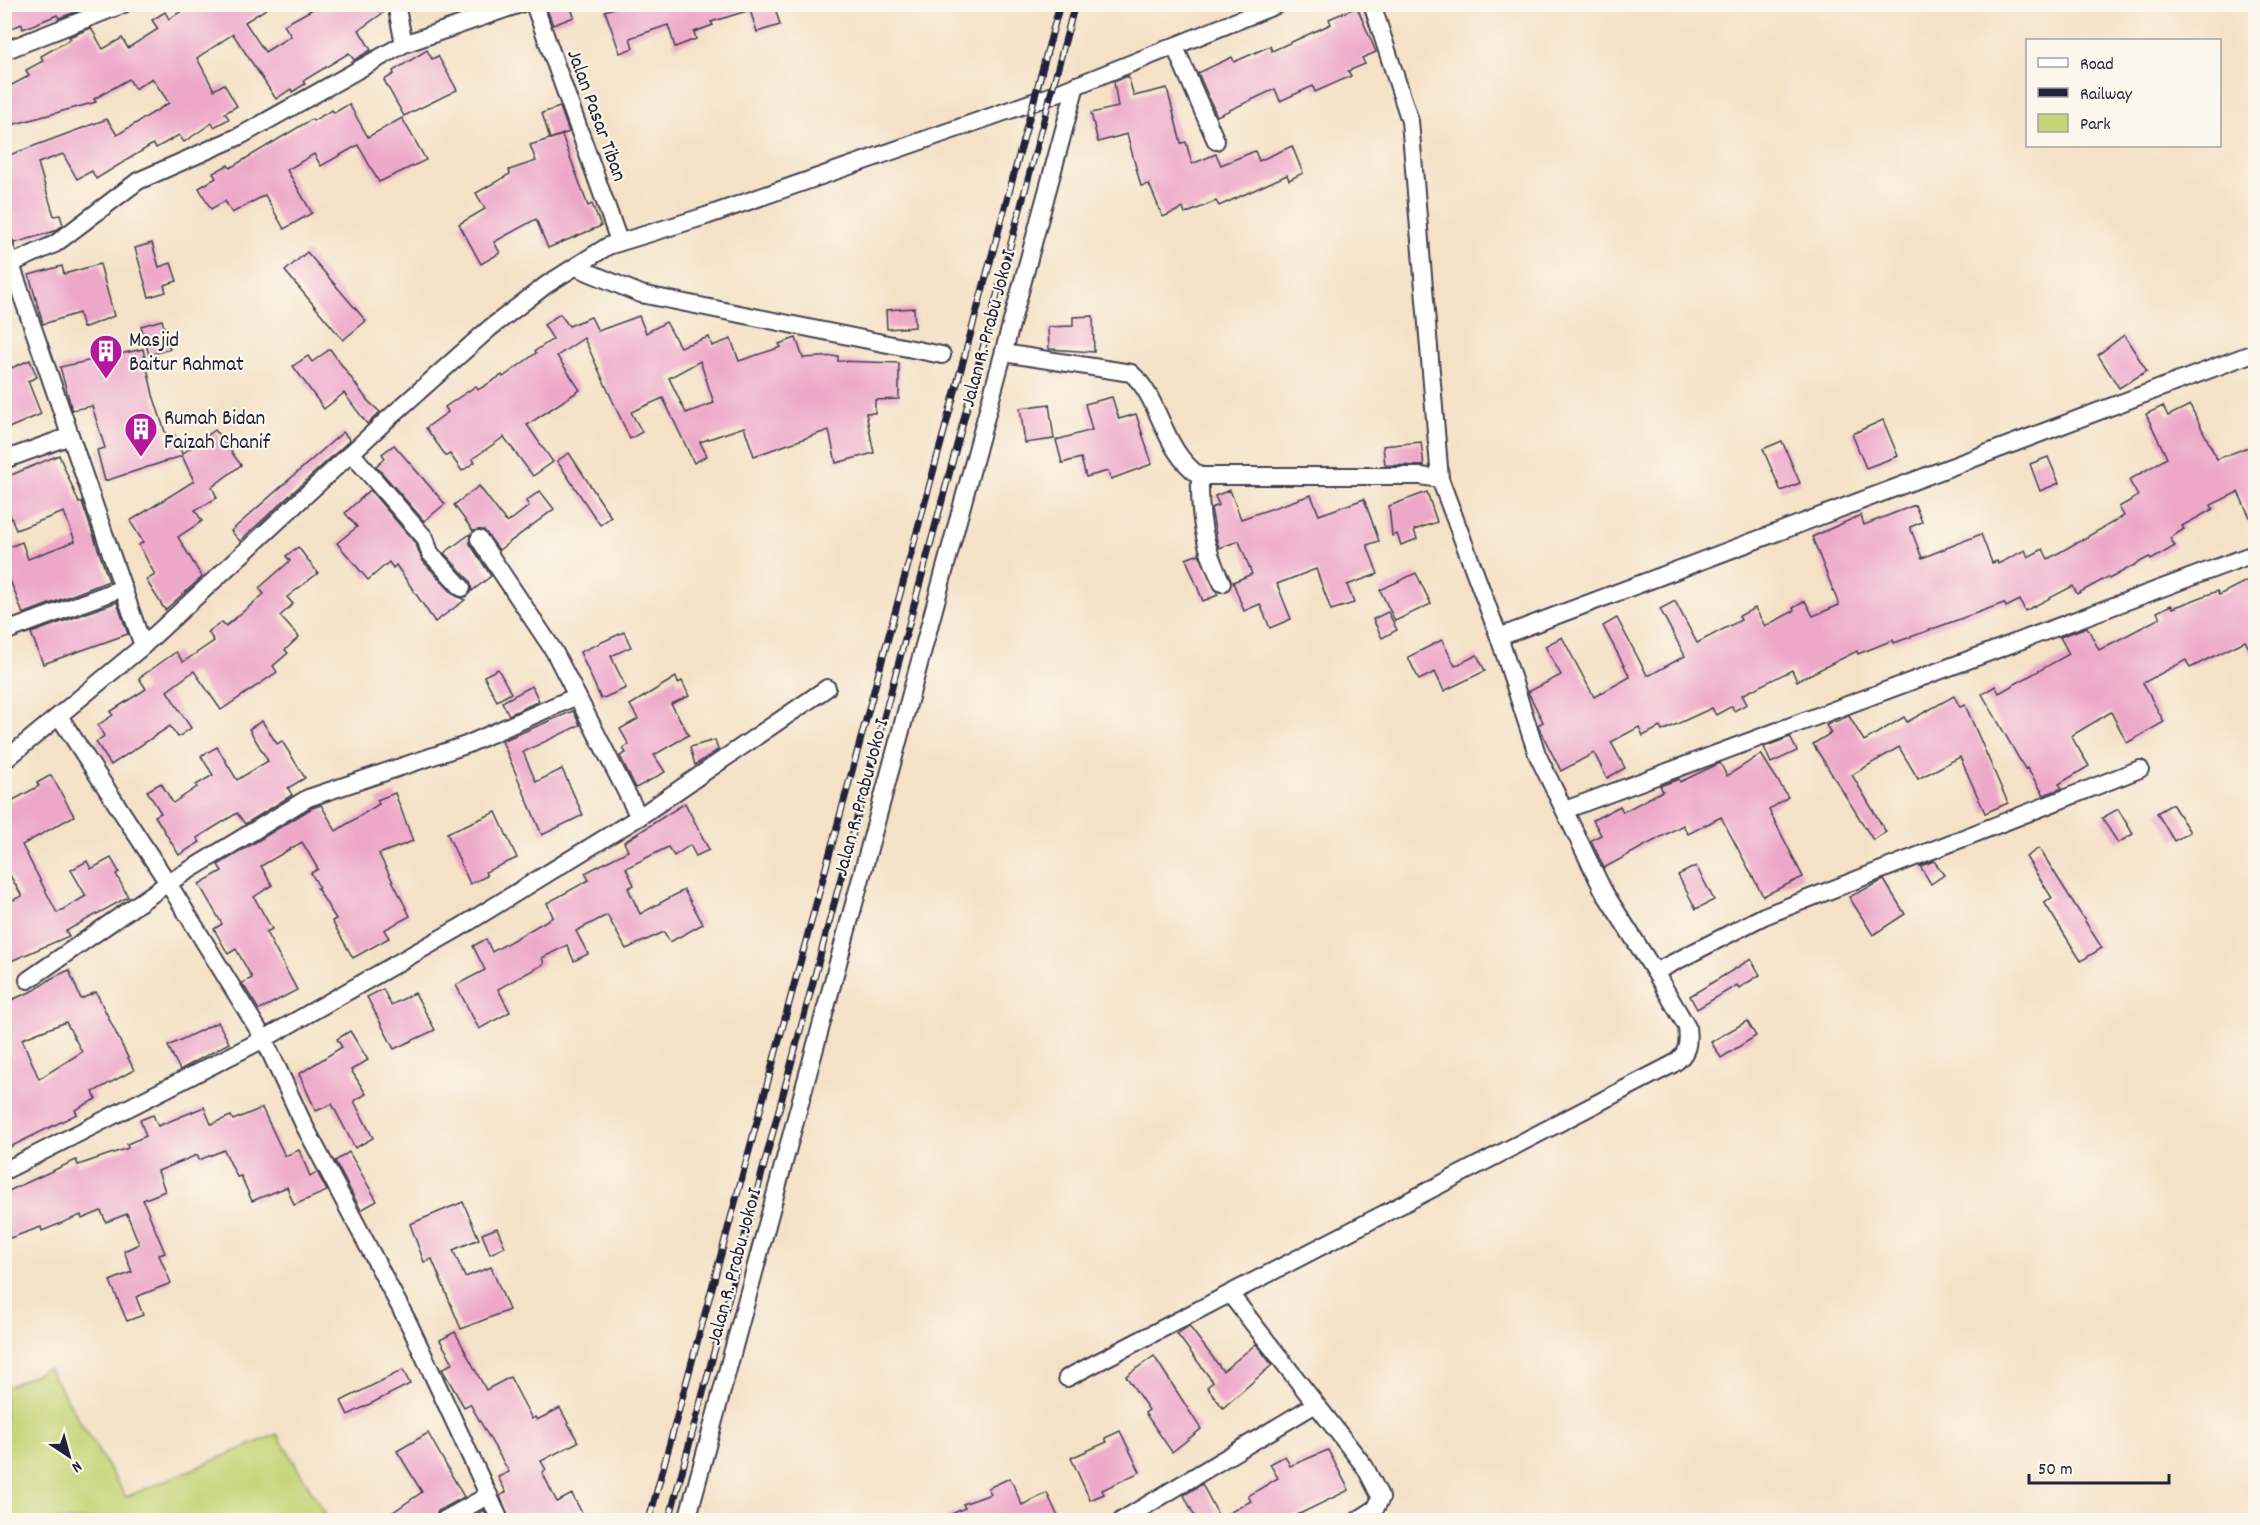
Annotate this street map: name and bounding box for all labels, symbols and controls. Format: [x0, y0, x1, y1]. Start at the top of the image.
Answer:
legend [2026, 39, 2221, 147]
street label: Jalan Pasar Tiban [557, 46, 633, 186]
text: Road [2080, 53, 2114, 78]
text: Railway [2080, 83, 2133, 108]
text: Park [2080, 113, 2111, 138]
street label: Jalan R. Prabu Joko I [954, 246, 1025, 411]
place label: Masjid Baitur Rahmat [129, 327, 244, 381]
building icon: Masjid Baitur Rahmat [88, 333, 124, 380]
place label: Rumah Bidan Faizah Chanif [164, 405, 271, 459]
building icon: Rumah Bidan Faizah Chanif [123, 411, 159, 458]
street label: Jalan R. Prabu Joko I [827, 715, 898, 880]
street label: Jalan R. Prabu Joko I [700, 1184, 771, 1349]
north arrow [39, 1426, 99, 1486]
scale bar [2029, 1447, 2168, 1485]
text: N [66, 1454, 86, 1478]
text: 50 m [2038, 1458, 2073, 1483]

